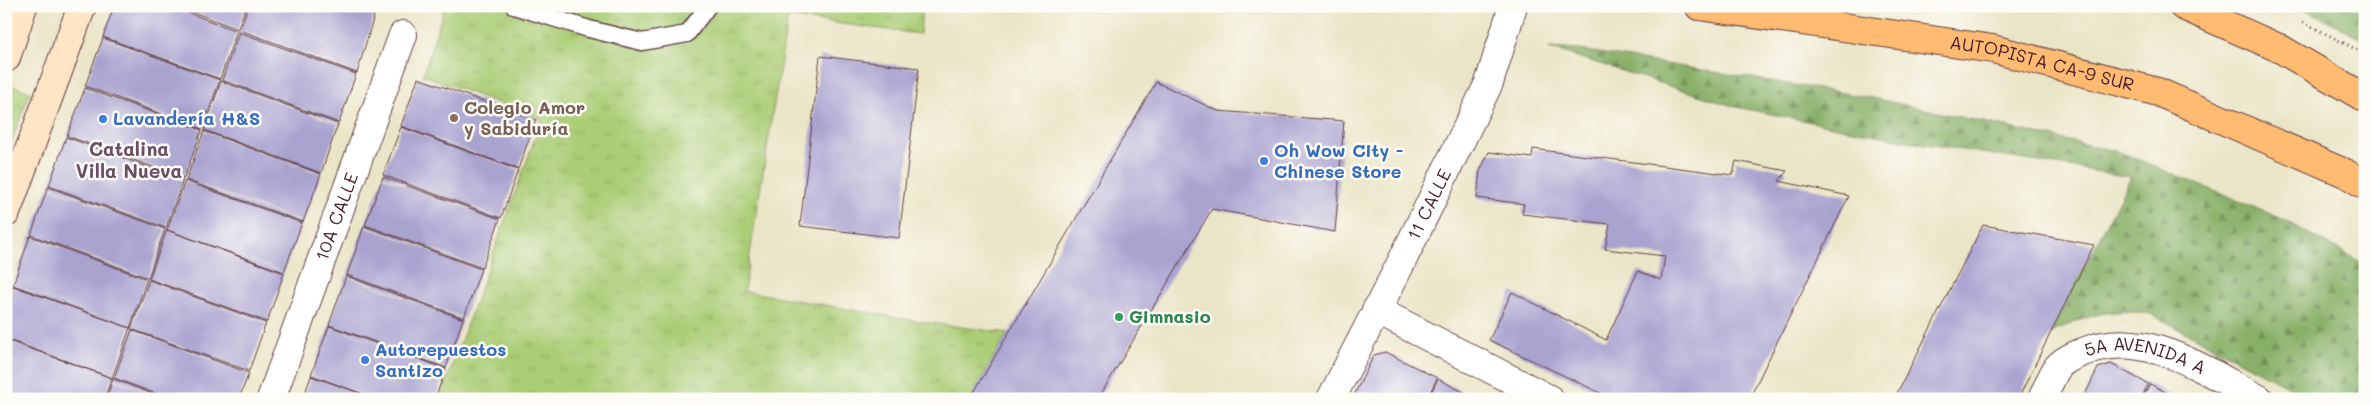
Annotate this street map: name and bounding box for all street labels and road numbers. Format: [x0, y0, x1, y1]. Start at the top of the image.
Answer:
street label: AUTOPISTA CA-9 SUR [1948, 30, 2137, 96]
street label: 11 CALLE [1401, 165, 1456, 244]
street label: 10A CALLE [309, 169, 363, 264]
street label: 5A AVENIDA A [2081, 331, 2210, 379]

